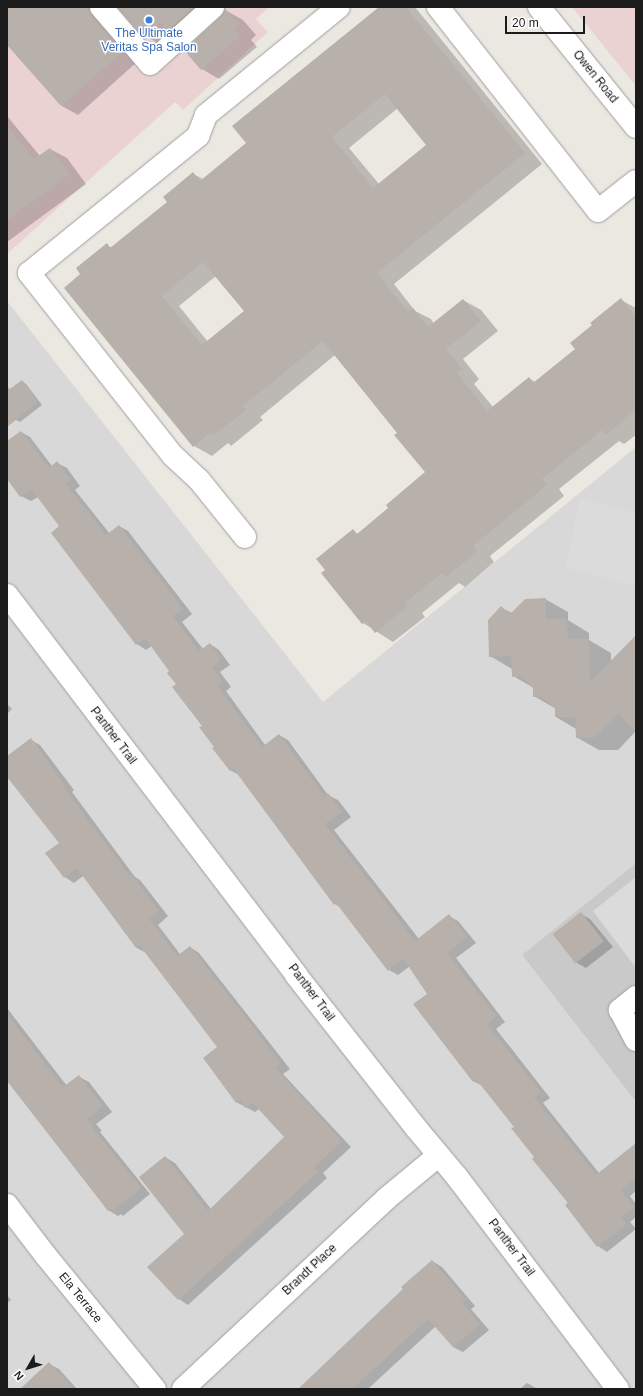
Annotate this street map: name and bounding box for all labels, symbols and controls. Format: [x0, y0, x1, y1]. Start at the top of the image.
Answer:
scale bar [507, 8, 587, 34]
marker: The Ultimate Veritas Spa Salon [144, 15, 154, 25]
text: 20 m [512, 16, 539, 30]
place label: The Ultimate Veritas Spa Salon [101, 27, 197, 55]
street label: Owen Road [569, 48, 621, 106]
street label: Panther Trail [87, 704, 139, 768]
street label: Panther Trail [285, 961, 337, 1025]
street label: Panther Trail [485, 1216, 537, 1280]
street label: Brandt Place [280, 1241, 340, 1299]
street label: Ela Terrace [55, 1270, 105, 1326]
north arrow [8, 1348, 48, 1388]
text: N [12, 1369, 26, 1382]

